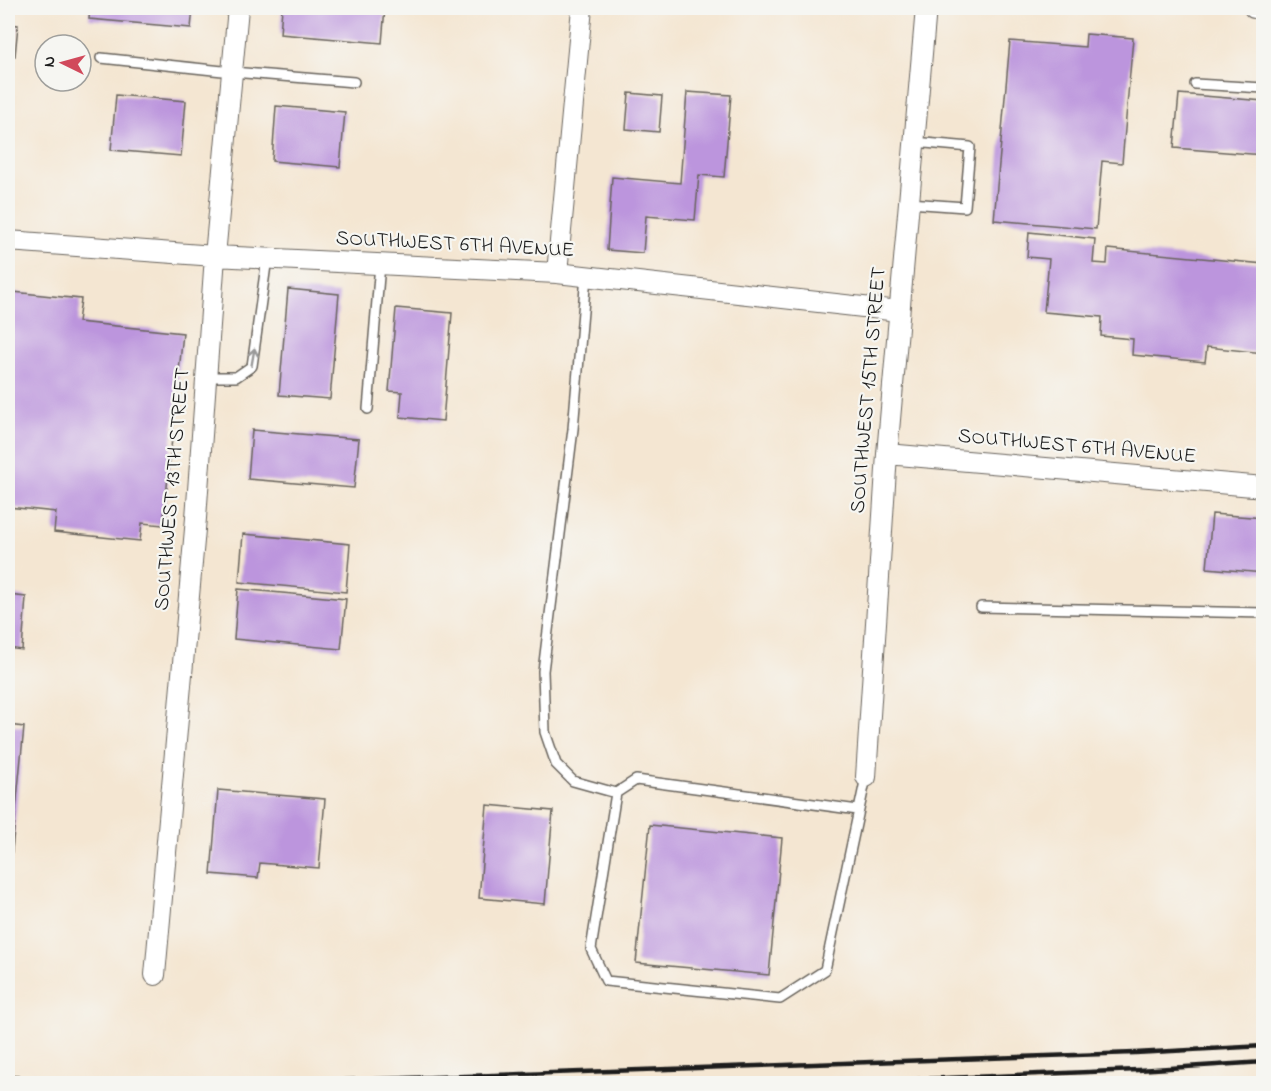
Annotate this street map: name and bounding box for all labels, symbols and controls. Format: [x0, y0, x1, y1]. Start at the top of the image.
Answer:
north arrow [33, 33, 93, 93]
text: N [38, 55, 62, 68]
street label: SOUTHWEST 6TH AVENUE [335, 224, 575, 266]
street label: SOUTHWEST 15TH STREET [843, 265, 895, 515]
one-way arrow [248, 348, 259, 367]
street label: SOUTHWEST 13TH STREET [147, 366, 199, 612]
street label: SOUTHWEST 6TH AVENUE [957, 422, 1197, 472]

